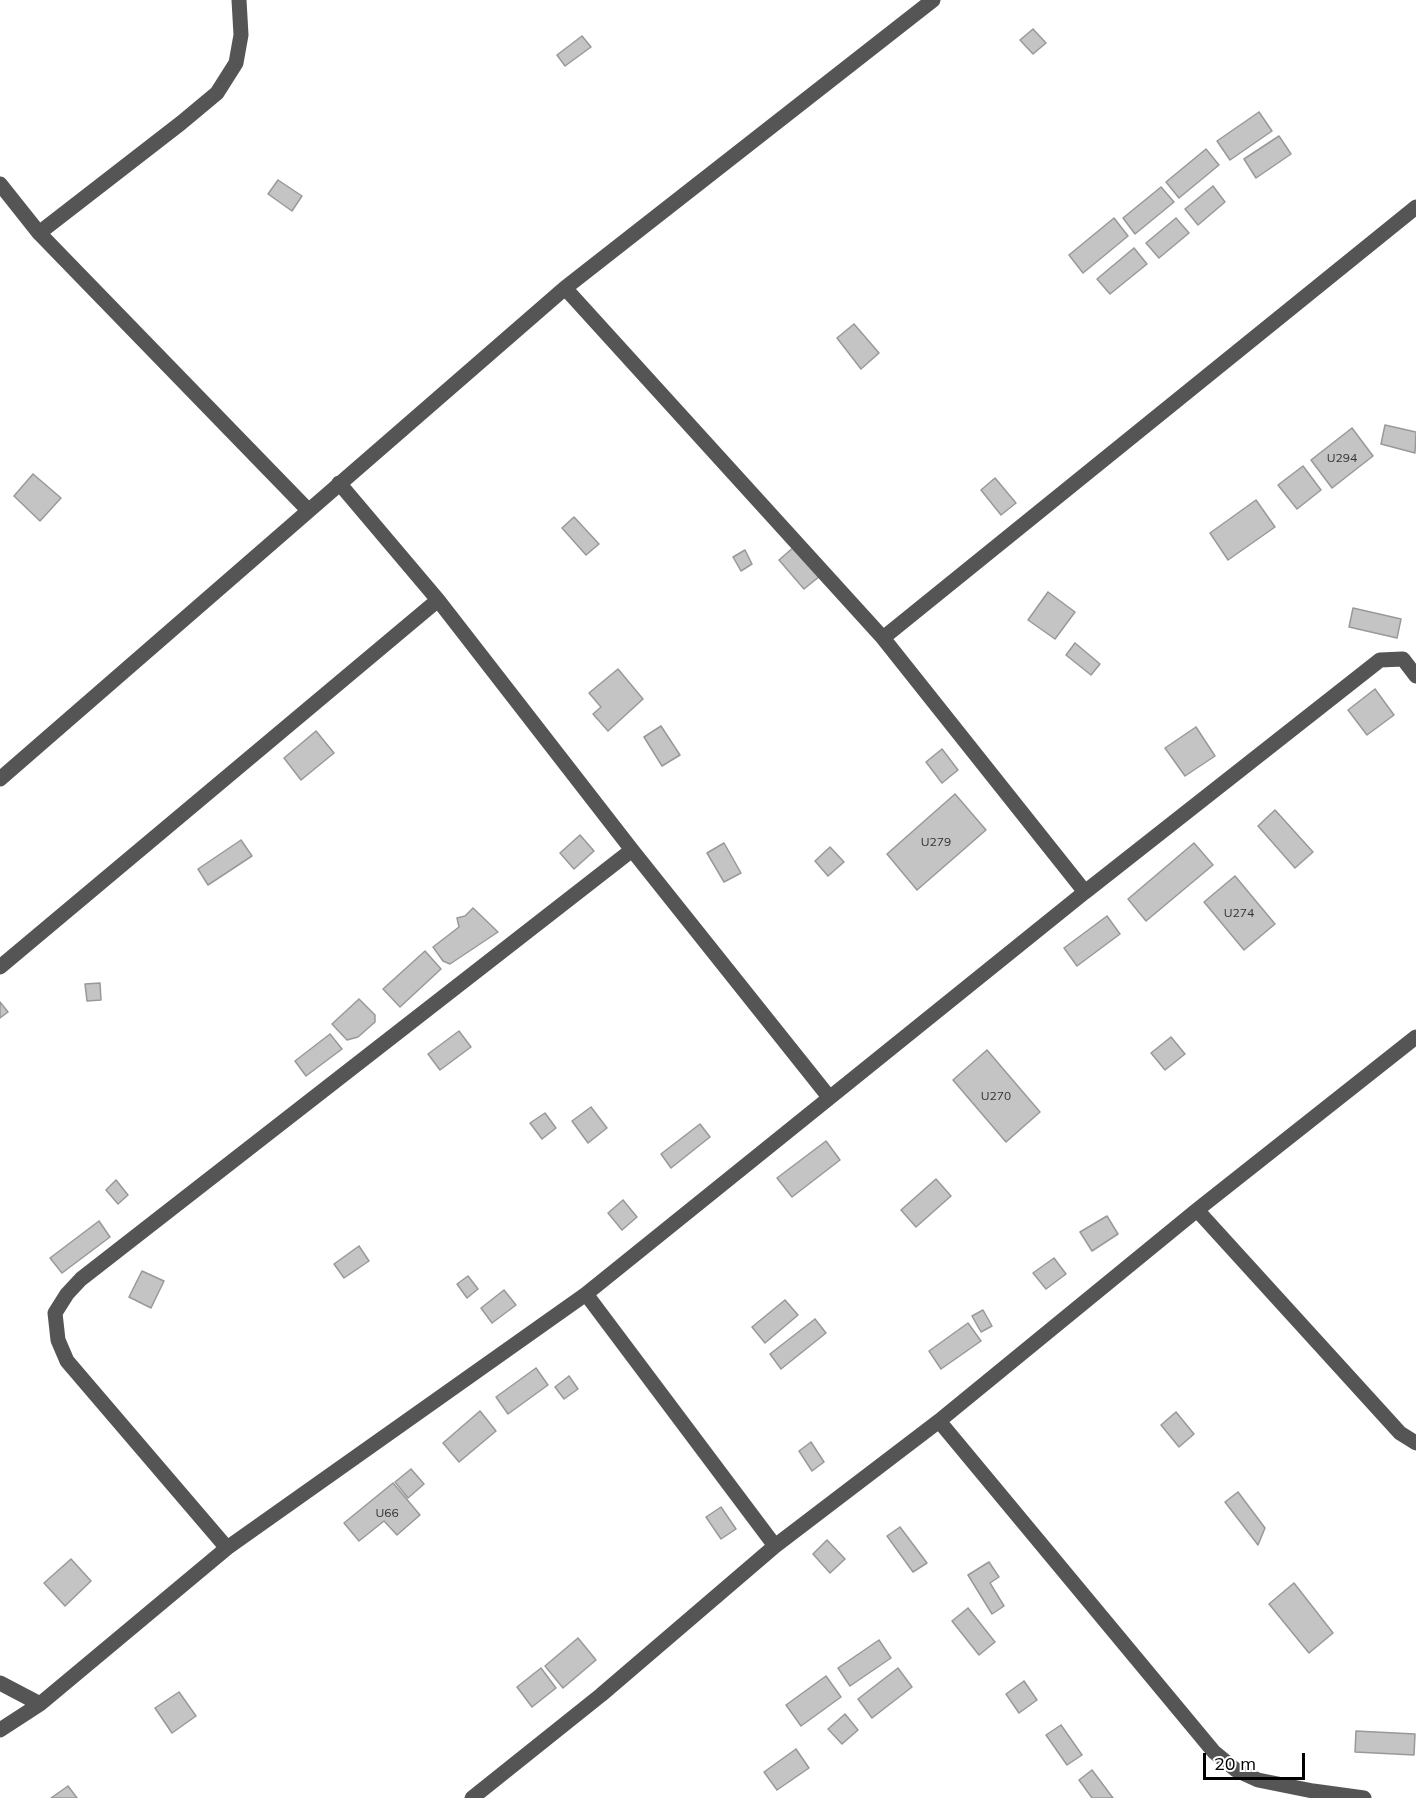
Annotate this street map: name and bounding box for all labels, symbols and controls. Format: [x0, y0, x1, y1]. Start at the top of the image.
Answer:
house number: U294 [1327, 451, 1357, 465]
house number: U279 [921, 835, 951, 849]
house number: U274 [1224, 906, 1254, 920]
house number: U270 [981, 1089, 1011, 1103]
house number: U66 [375, 1506, 399, 1520]
scale bar [1206, 1741, 1308, 1779]
text: 20 m [1214, 1752, 1256, 1775]

